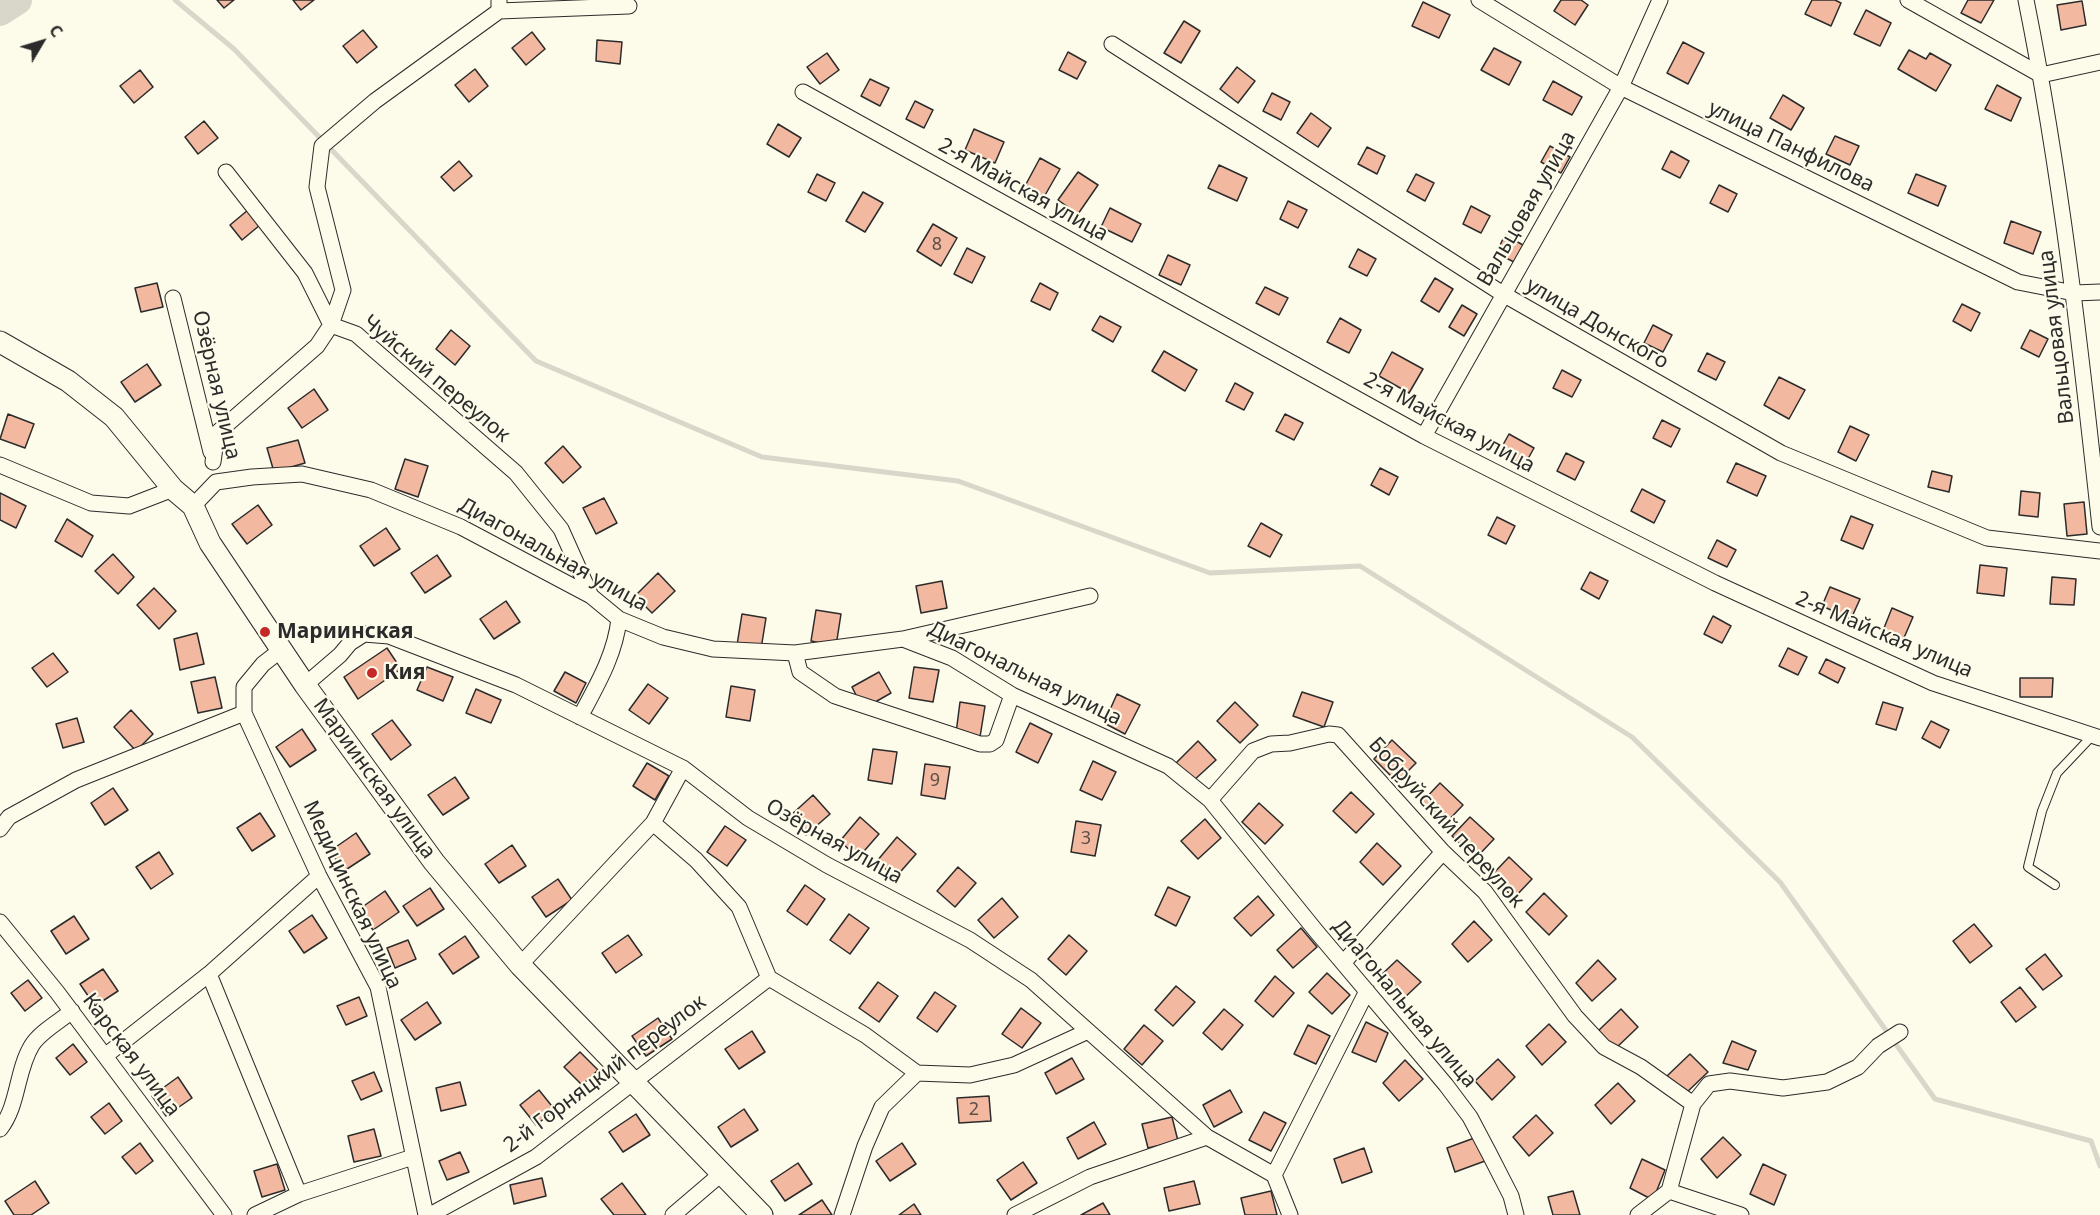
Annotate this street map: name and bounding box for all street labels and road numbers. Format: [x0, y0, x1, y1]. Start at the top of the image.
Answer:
street label: улица Панфилова [1704, 96, 1878, 198]
street label: Вальцовая улица [1472, 127, 1582, 291]
street label: 2-я Майская улица [934, 133, 1112, 247]
street label: Вальцовая улица [2034, 249, 2080, 425]
street label: улица Донского [1521, 273, 1673, 375]
street label: Озёрная улица [187, 308, 245, 462]
street label: Чуйский переулок [357, 310, 515, 448]
street label: 2-я Майская улица [1359, 367, 1539, 479]
street label: Диагональная улица [454, 493, 652, 617]
street label: 2-я Майская улица [1792, 586, 1976, 684]
street label: Диагональная улица [924, 616, 1126, 732]
street label: Мариинская улица [307, 694, 441, 864]
street label: Бобруйский переулок [1363, 733, 1529, 913]
street label: Озёрная улица [761, 794, 907, 890]
street label: Медицинская улица [297, 797, 407, 993]
street label: Диагональная улица [1326, 915, 1482, 1093]
street label: Карская улица [77, 989, 185, 1121]
street label: 2-й Горняцкий переулок [499, 990, 711, 1158]

